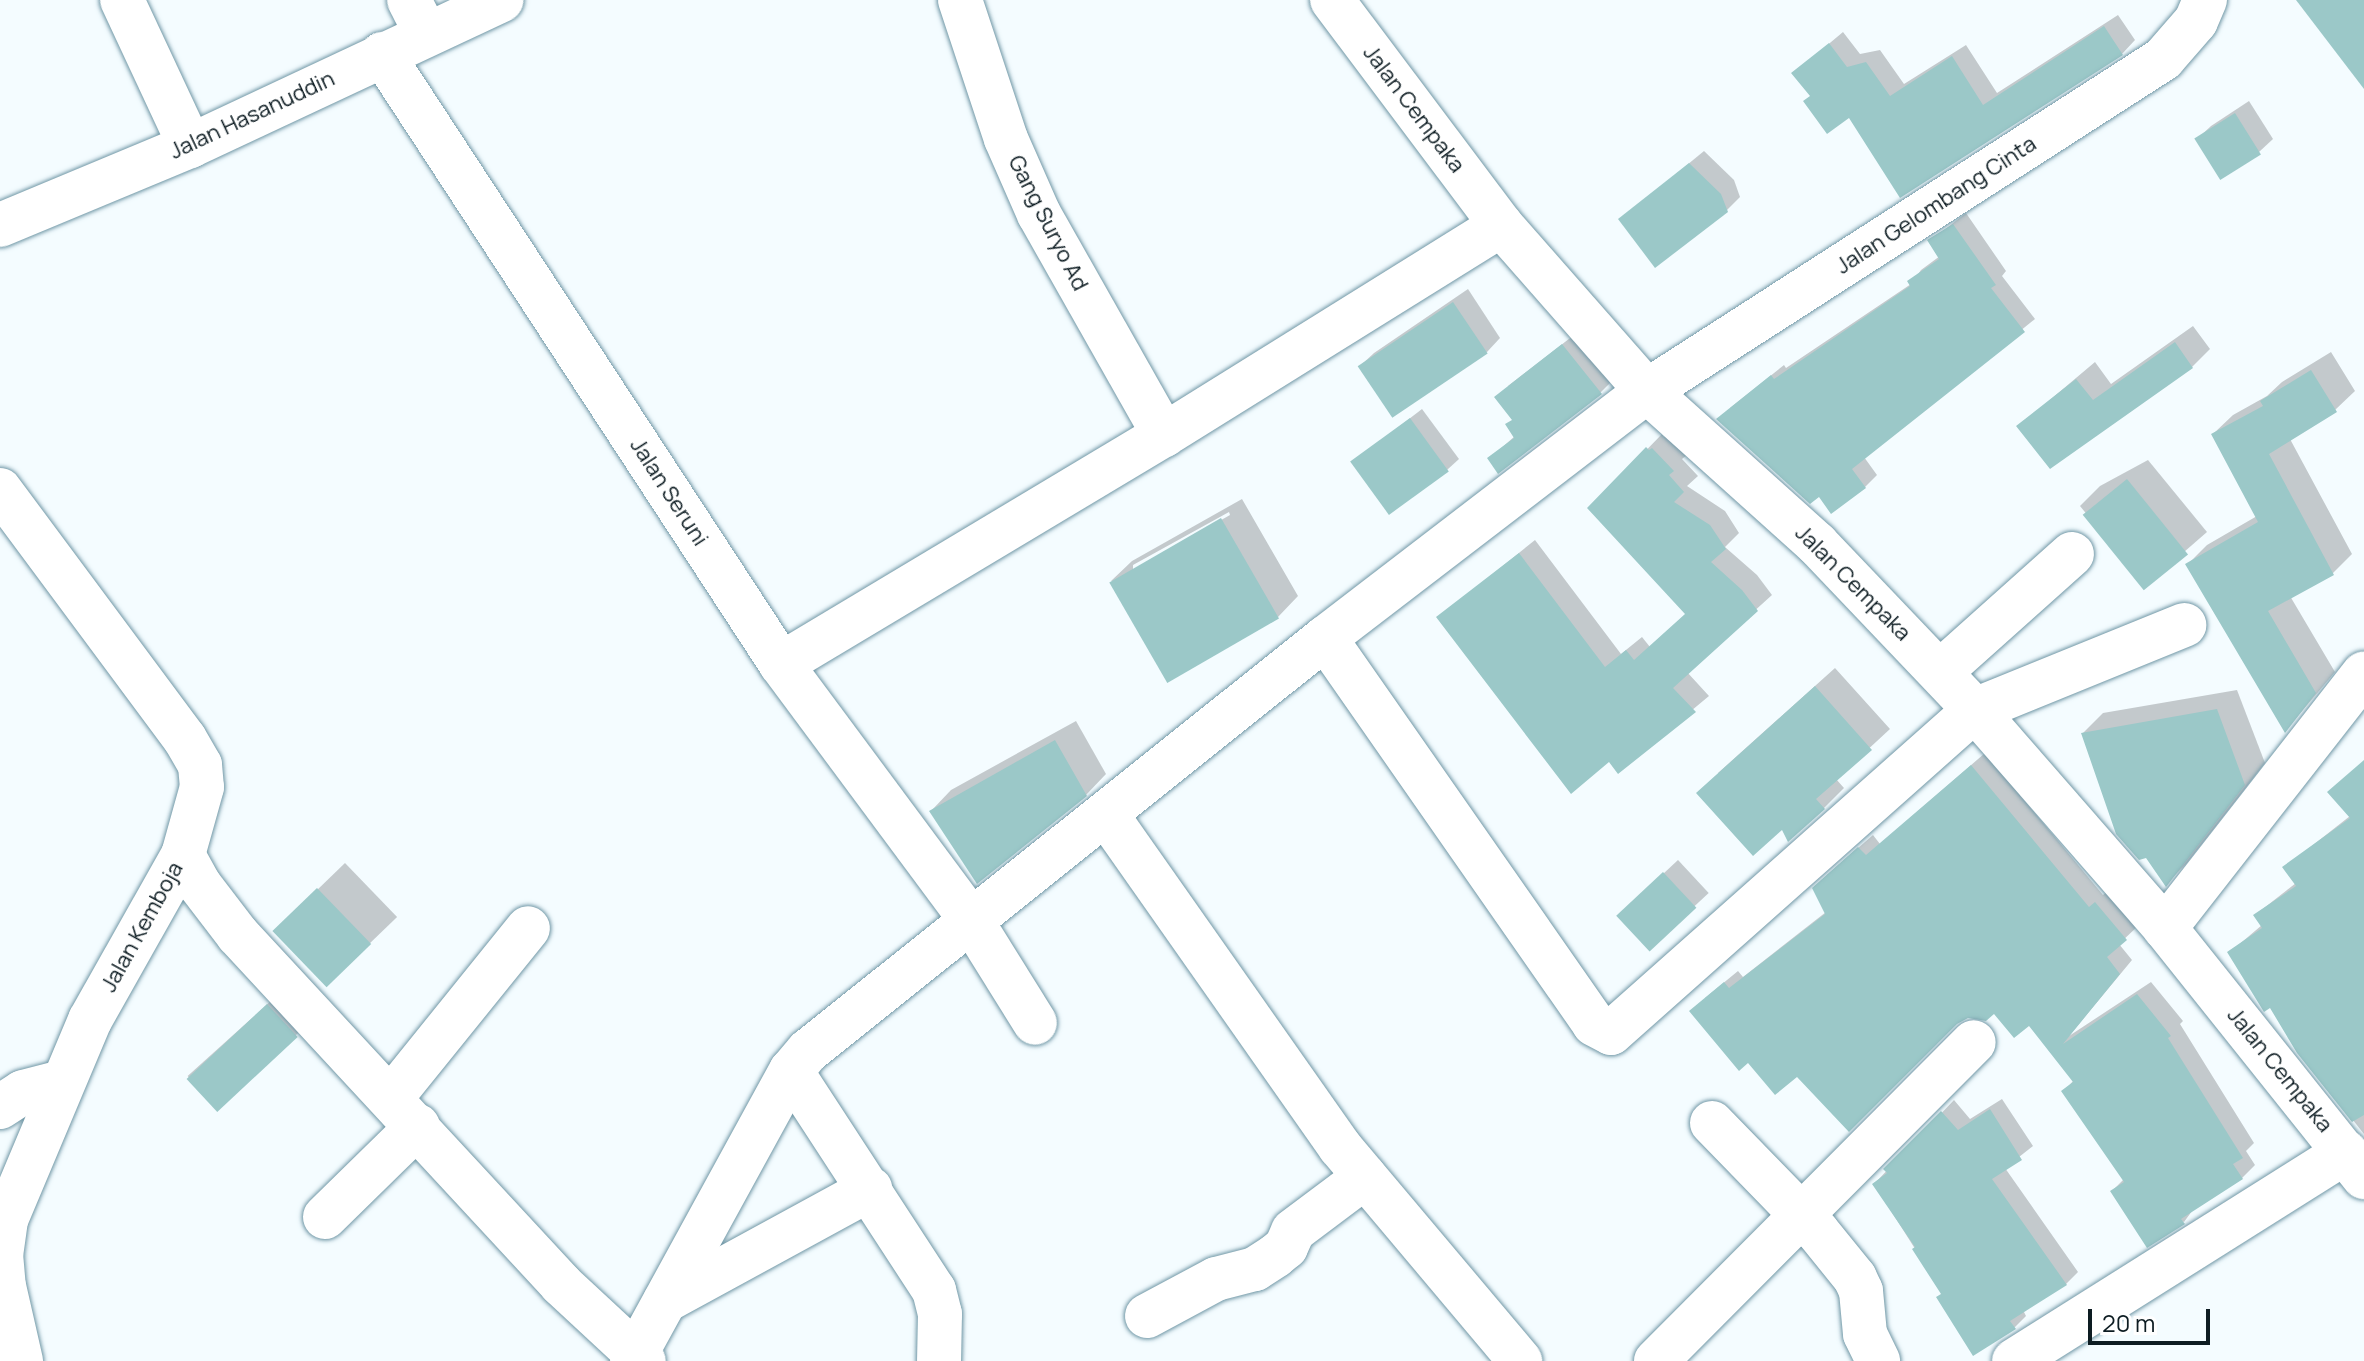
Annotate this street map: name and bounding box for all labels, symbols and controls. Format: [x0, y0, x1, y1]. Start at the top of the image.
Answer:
street label: Jalan Cempaka [1358, 40, 1470, 178]
street label: Jalan Hasanuddin [165, 65, 339, 165]
street label: Jalan Gelombang Cinta [1831, 130, 2041, 280]
street label: Gang Suryo Ad [1003, 151, 1093, 295]
street label: Jalan Seruni [624, 433, 714, 551]
street label: Jalan Cempaka [1790, 520, 1916, 646]
street label: Jalan Kemboja [95, 857, 189, 997]
street label: Jalan Cempaka [2222, 1002, 2338, 1138]
scale bar [2092, 1293, 2214, 1343]
text: 20 m [2102, 1306, 2155, 1339]

